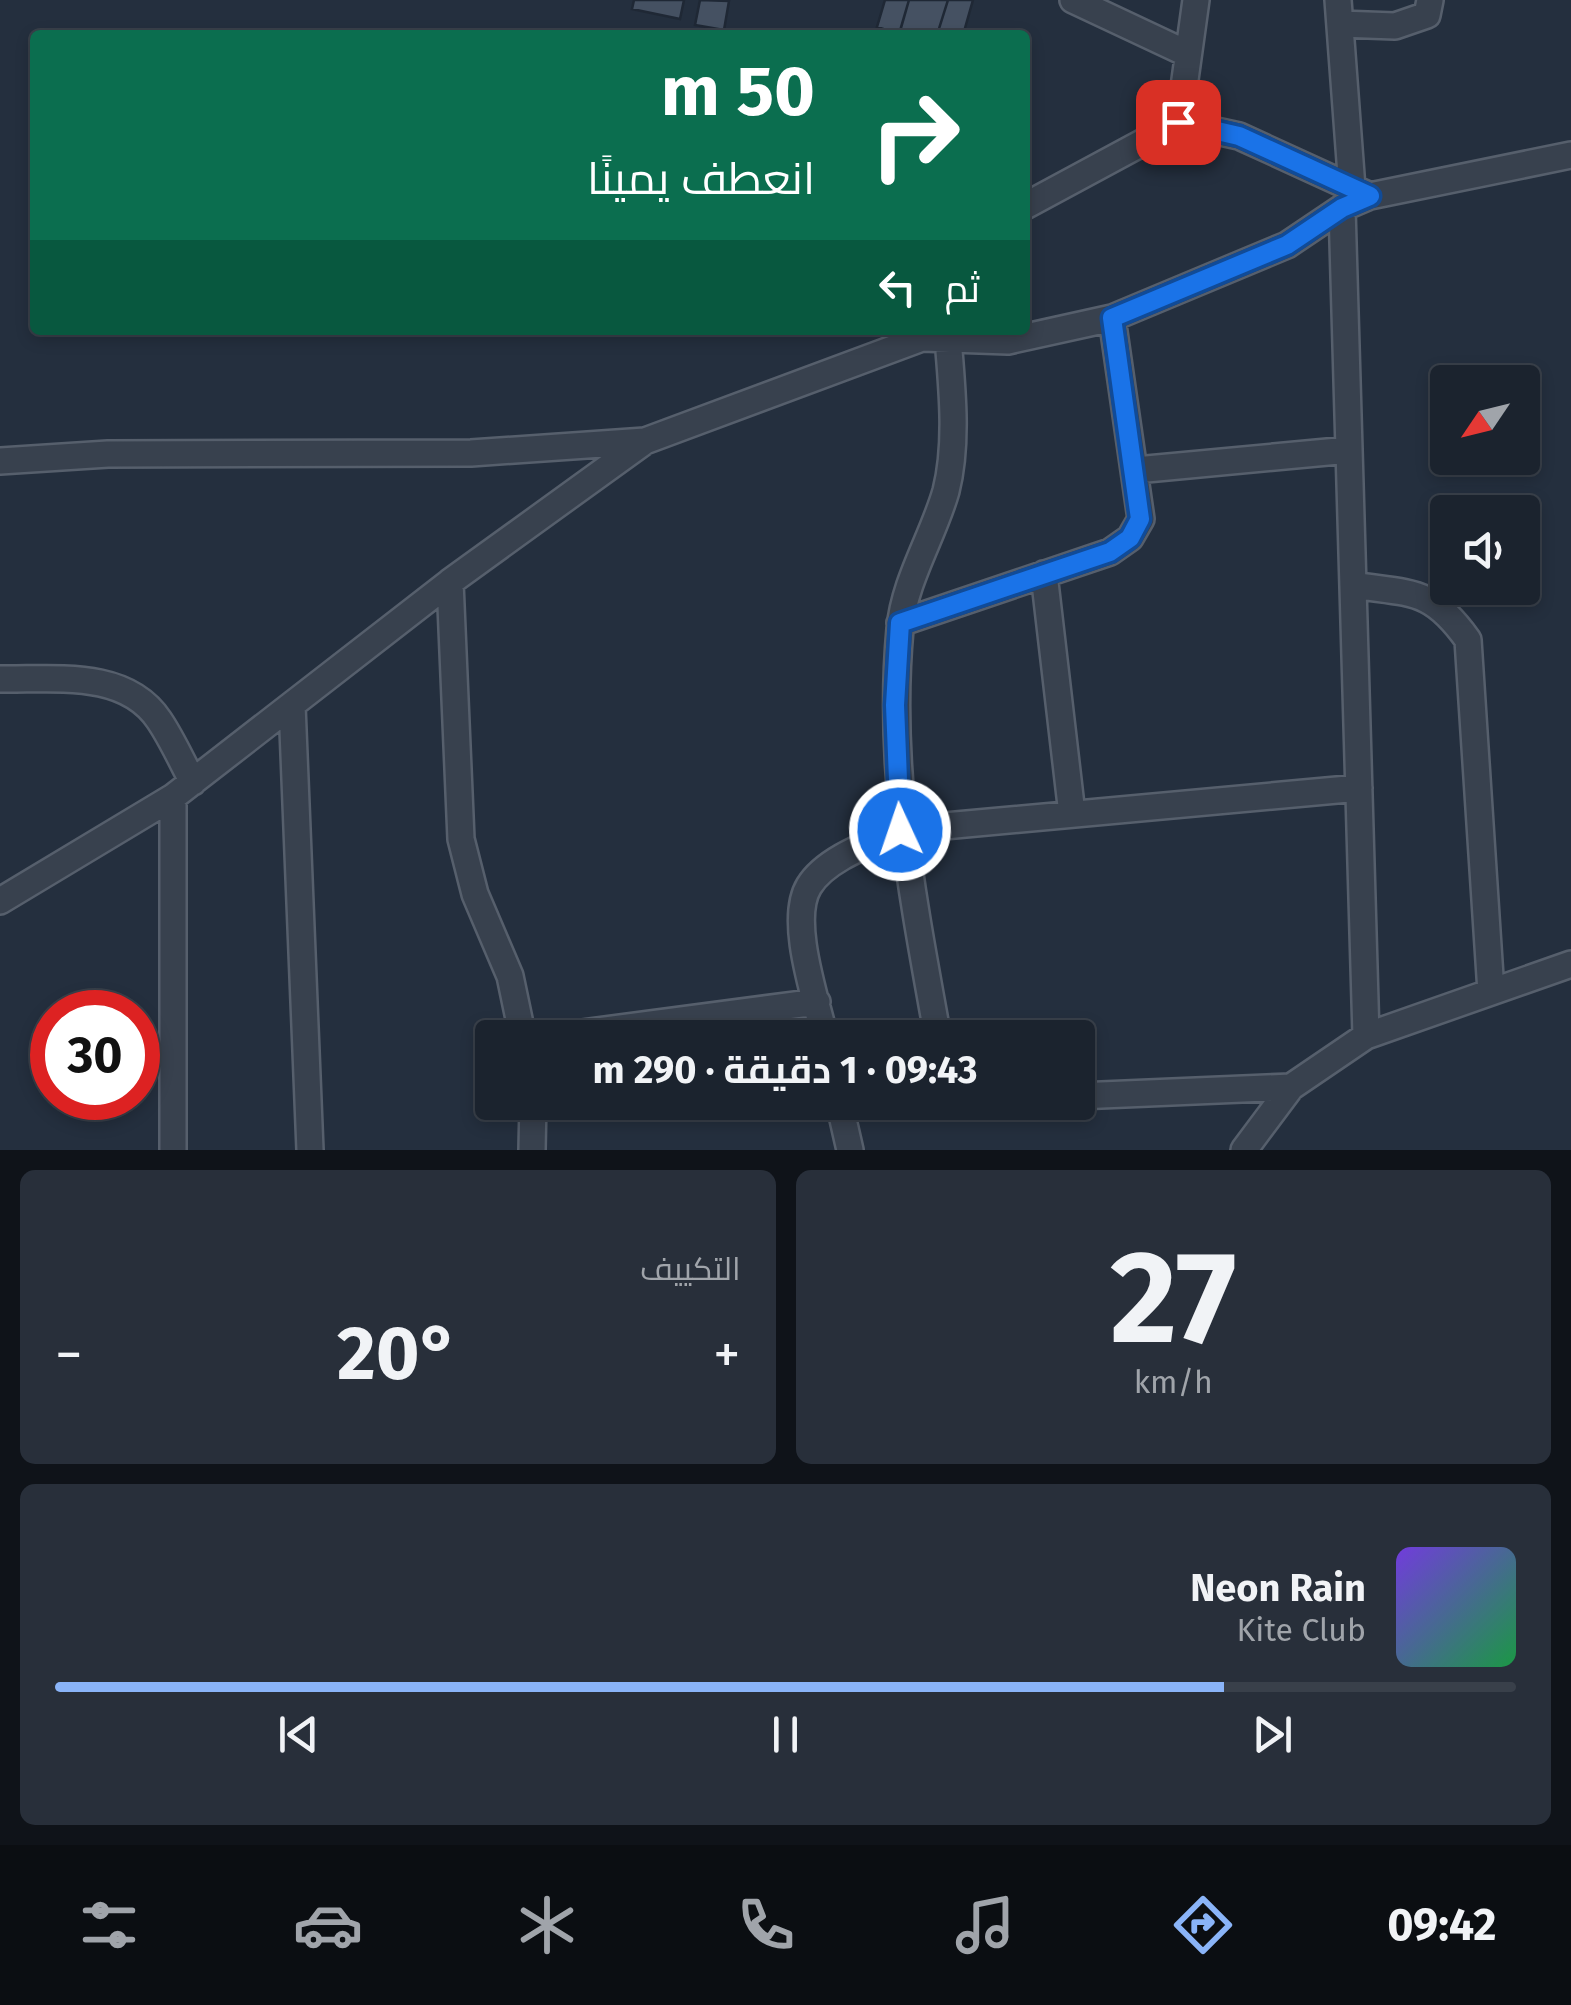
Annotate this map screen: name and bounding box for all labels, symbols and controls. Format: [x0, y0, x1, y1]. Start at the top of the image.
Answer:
text: 50 m [661, 50, 815, 134]
icon: right [850, 70, 980, 200]
pin [1136, 80, 1221, 165]
icon: arrive [1151, 95, 1206, 150]
text: انعطف يمينًا [587, 152, 815, 206]
icon: left [870, 260, 925, 315]
text: ثم [945, 266, 980, 312]
north arrow [1430, 365, 1540, 475]
map controls [1430, 365, 1540, 605]
button: sound [1430, 495, 1540, 605]
position arrow [848, 778, 952, 882]
speed limit sign: 30 [30, 990, 160, 1120]
text: 09:43 · 1 دقيقة · 290 m [593, 1047, 977, 1093]
text: 27 [1110, 1220, 1237, 1376]
text: التكييف [640, 1250, 741, 1288]
text: 20° [337, 1309, 459, 1399]
text: − [55, 1322, 83, 1388]
text: + [713, 1322, 740, 1388]
text: km/h [1134, 1363, 1213, 1401]
text: Neon Rain [1190, 1565, 1366, 1611]
text: Kite Club [1237, 1611, 1366, 1649]
icon: previous [271, 1707, 326, 1762]
icon: pause [758, 1707, 813, 1762]
icon: next [1245, 1707, 1300, 1762]
icon: filters [74, 1890, 144, 1960]
icon: car [293, 1890, 363, 1960]
icon: climate [512, 1890, 582, 1960]
icon: phone [731, 1890, 801, 1960]
icon: music [950, 1890, 1020, 1960]
icon: directions [1168, 1890, 1238, 1960]
text: 09:42 [1387, 1898, 1497, 1952]

